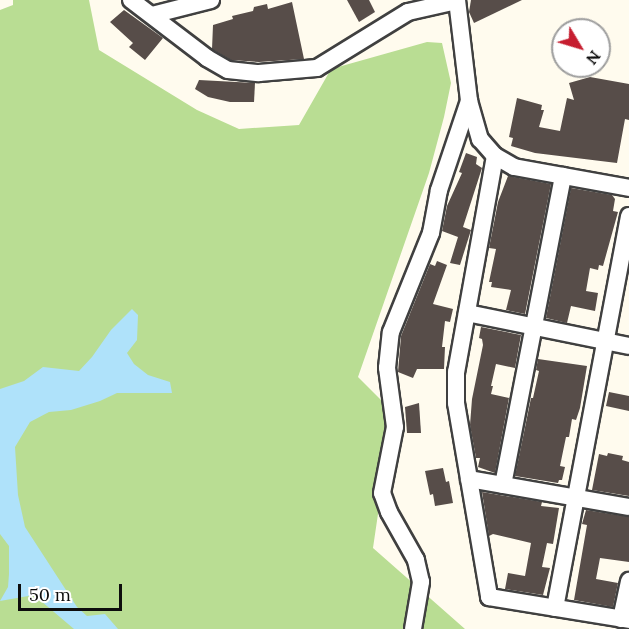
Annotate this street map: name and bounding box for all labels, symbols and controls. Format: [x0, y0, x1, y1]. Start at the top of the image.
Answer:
north arrow [551, 18, 611, 78]
text: N [582, 47, 605, 69]
scale bar [21, 572, 124, 610]
text: 50 m [29, 583, 71, 606]

